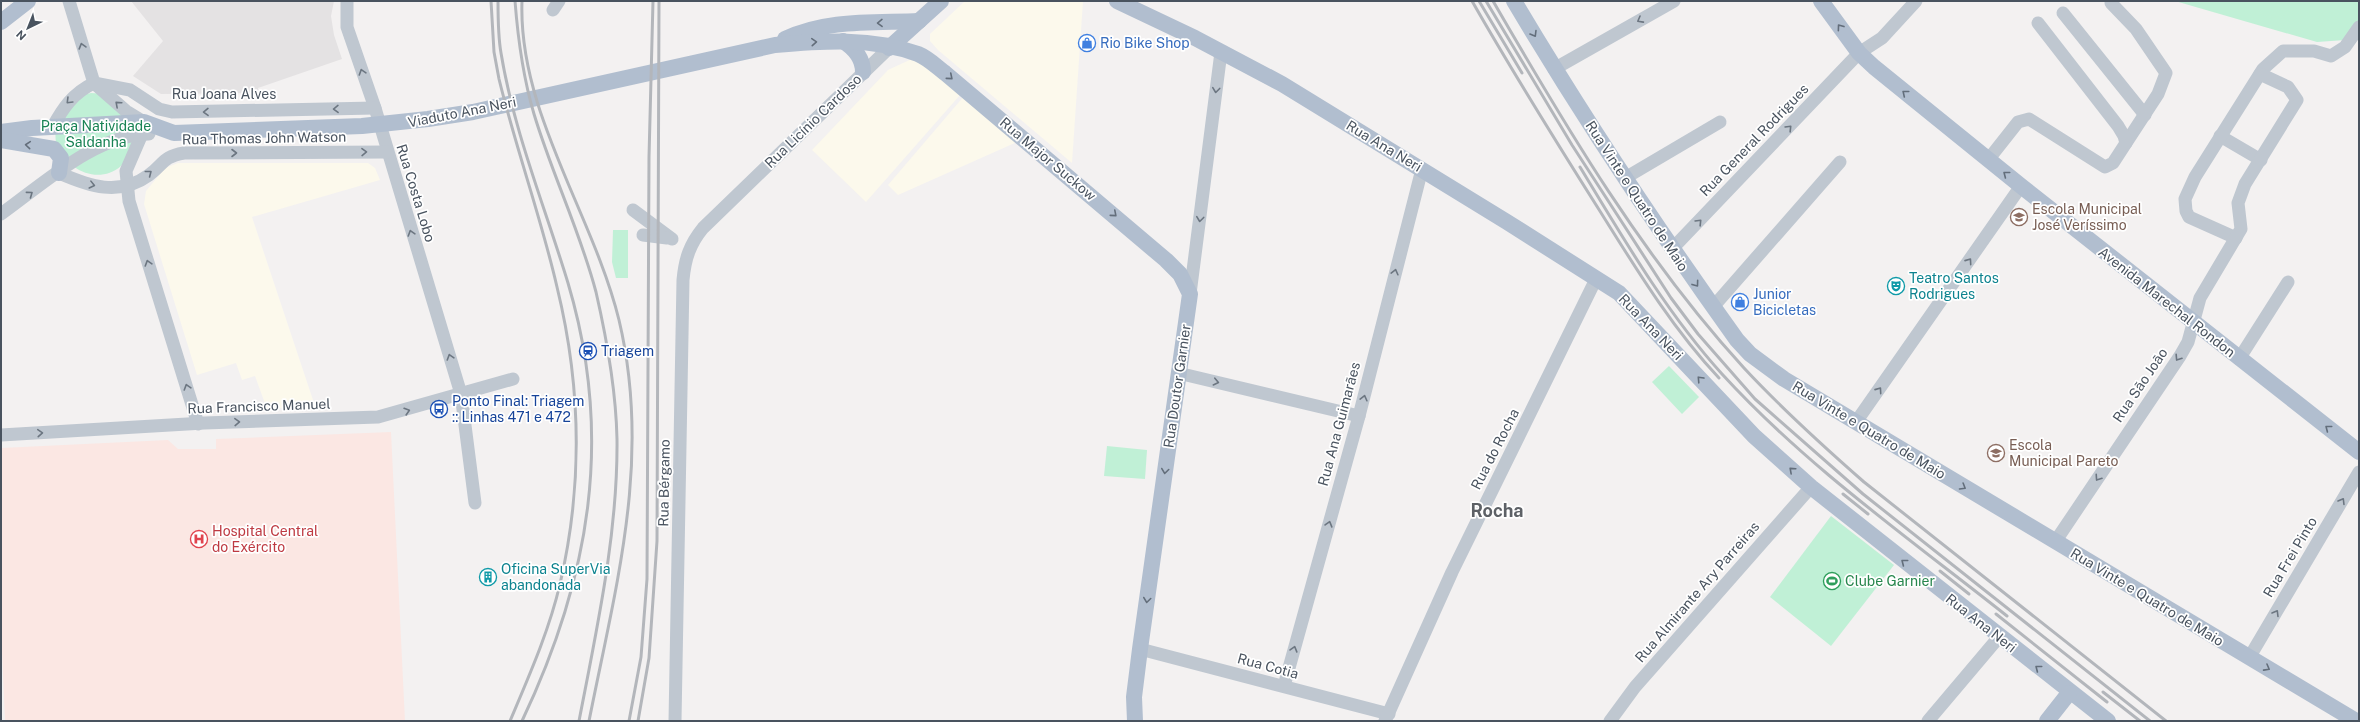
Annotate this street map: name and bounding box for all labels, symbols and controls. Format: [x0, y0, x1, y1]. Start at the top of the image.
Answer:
north arrow [8, 8, 48, 48]
one-way arrow [1637, 16, 1644, 23]
one-way arrow [877, 19, 883, 27]
one-way arrow [1837, 24, 1845, 31]
text: N [14, 28, 28, 43]
one-way arrow [1529, 30, 1536, 37]
shop icon: Rio Bike Shop [1077, 33, 1097, 53]
place label: Rio Bike Shop [1100, 35, 1190, 51]
one-way arrow [811, 38, 817, 46]
one-way arrow [78, 43, 87, 50]
one-way arrow [358, 68, 367, 75]
street label: Rua Licínio Cardoso [761, 71, 865, 171]
one-way arrow [945, 73, 952, 80]
street label: Rua General Rodrigues [1696, 81, 1812, 199]
street label: Rua Joana Alves [172, 86, 276, 102]
one-way arrow [1212, 87, 1221, 93]
one-way arrow [1902, 90, 1910, 97]
street label: Viaduto Ana Neri [406, 94, 518, 130]
one-way arrow [66, 96, 74, 104]
one-way arrow [116, 102, 123, 109]
one-way arrow [333, 105, 339, 113]
one-way arrow [203, 107, 209, 116]
street label: Rua Major Suckow [997, 114, 1099, 204]
street label: Rua Ana Neri [1343, 117, 1425, 175]
park label: Praça Natividade Saldanha [41, 118, 151, 150]
street label: Rua Vinte e Quatro de Maio [1582, 118, 1692, 274]
one-way arrow [1784, 125, 1791, 132]
street label: Rua Thomas John Watson [182, 129, 346, 147]
one-way arrow [25, 141, 31, 150]
street label: Rua Costa Lobo [394, 142, 439, 244]
one-way arrow [361, 148, 367, 156]
one-way arrow [231, 149, 237, 157]
one-way arrow [145, 171, 152, 178]
one-way arrow [2004, 172, 2011, 179]
one-way arrow [89, 181, 95, 189]
one-way arrow [26, 191, 33, 198]
place label: Escola Municipal José Veríssimo [2032, 201, 2142, 233]
school or university icon: Escola Municipal José Veríssimo [2009, 207, 2029, 227]
one-way arrow [1109, 210, 1117, 217]
one-way arrow [1196, 216, 1205, 222]
one-way arrow [1694, 219, 1702, 227]
one-way arrow [408, 230, 416, 237]
street label: Avenida Marechal Rondon [2096, 244, 2238, 360]
one-way arrow [1964, 258, 1971, 265]
one-way arrow [144, 259, 153, 266]
one-way arrow [1391, 269, 1399, 275]
place label: Teatro Santos Rodrigues [1909, 270, 1999, 302]
theatre icon: Teatro Santos Rodrigues [1886, 276, 1906, 296]
one-way arrow [1691, 280, 1699, 287]
place label: Junior Bicicletas [1753, 286, 1816, 318]
street label: Rua Ana Neri [1616, 291, 1686, 363]
shop icon: Junior Bicicletas [1730, 292, 1750, 312]
street label: Rua Doutor Garnier [1160, 323, 1194, 449]
station icon: Triagem [578, 341, 598, 361]
place label: Triagem [601, 343, 654, 359]
street label: Rua São João [2109, 345, 2171, 425]
one-way arrow [446, 354, 454, 361]
one-way arrow [2175, 354, 2182, 361]
street label: Rua Ana Guimarães [1315, 360, 1363, 488]
one-way arrow [1697, 376, 1705, 384]
one-way arrow [1213, 378, 1219, 386]
street label: Rua Vinte e Quatro de Maio [1790, 378, 1948, 482]
one-way arrow [183, 383, 192, 390]
one-way arrow [1874, 388, 1881, 395]
place label: Ponto Final: Triagem :: Linhas 471 e 472 [452, 393, 584, 425]
one-way arrow [1359, 395, 1367, 401]
street label: Rua Francisco Manuel [187, 396, 331, 416]
bus stop icon: Ponto Final: Triagem :: Linhas 471 e 472 [429, 399, 449, 419]
street label: Rua do Rocha [1468, 406, 1522, 492]
one-way arrow [403, 407, 410, 416]
one-way arrow [234, 418, 240, 426]
one-way arrow [2326, 426, 2333, 433]
one-way arrow [37, 428, 43, 437]
place label: Escola Municipal Pareto [2009, 437, 2119, 469]
street label: Rua Bérgamo [655, 439, 673, 527]
school or university icon: Escola Municipal Pareto [1986, 443, 2006, 463]
one-way arrow [1161, 468, 1170, 474]
one-way arrow [1789, 468, 1797, 475]
one-way arrow [2095, 474, 2102, 481]
one-way arrow [1959, 482, 1966, 490]
one-way arrow [2338, 498, 2345, 505]
district label: Rocha [1470, 500, 1524, 521]
street label: Rua Frei Pinto [2260, 514, 2320, 600]
street label: Rua Almirante Ary Parreiras [1632, 518, 1762, 666]
one-way arrow [1324, 520, 1333, 527]
place label: Hospital Central do Exército [212, 523, 318, 555]
hospital icon: Hospital Central do Exército [189, 529, 209, 549]
street label: Rua Vinte e Quatro de Maio [2068, 545, 2226, 649]
one-way arrow [1901, 559, 1908, 566]
place label: Oficina SuperVia abandonada [501, 561, 610, 593]
building icon: Oficina SuperVia abandonada [478, 567, 498, 587]
sports icon: Clube Garnier [1822, 571, 1842, 591]
place label: Clube Garnier [1845, 573, 1935, 589]
street label: Rua Ana Neri [1943, 591, 2019, 655]
one-way arrow [1143, 597, 1152, 603]
one-way arrow [2271, 609, 2278, 617]
one-way arrow [1290, 646, 1298, 652]
street label: Rua Cotia [1236, 650, 1300, 682]
one-way arrow [2263, 664, 2271, 671]
one-way arrow [2036, 666, 2043, 673]

